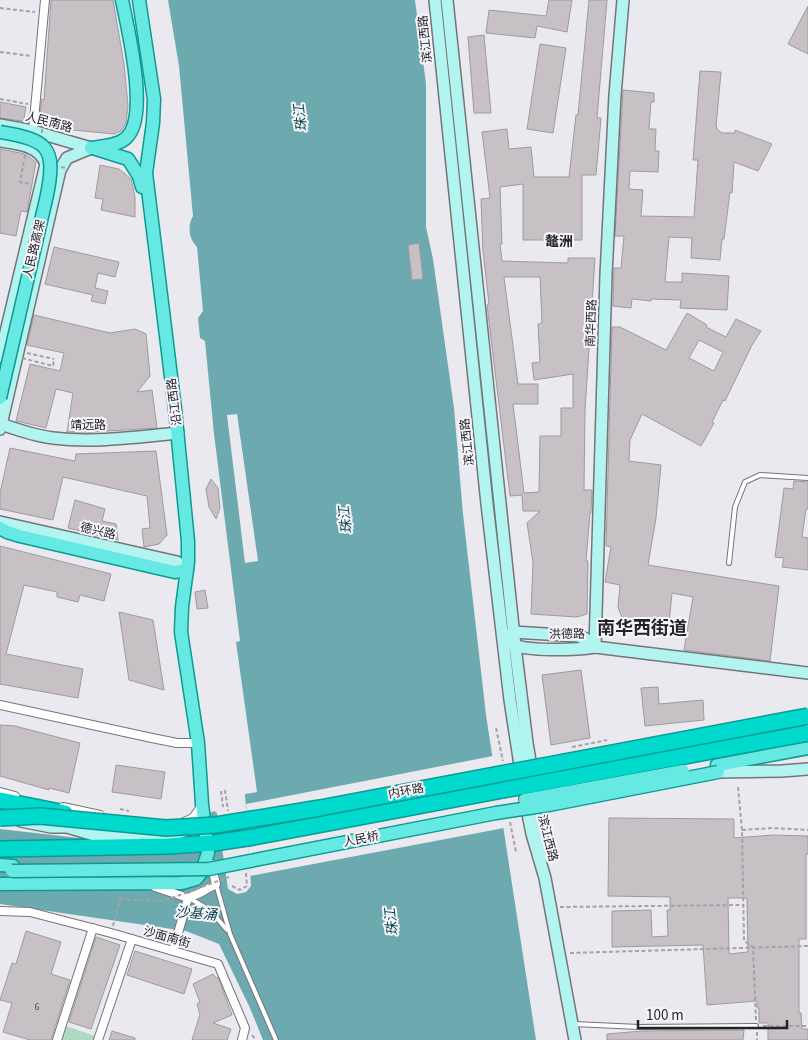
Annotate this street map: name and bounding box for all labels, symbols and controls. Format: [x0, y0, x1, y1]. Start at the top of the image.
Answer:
street label: 滨江西路 [415, 14, 436, 64]
water label: 珠江 [289, 101, 313, 133]
street label: 人民南路 [23, 108, 74, 137]
street label: 人民路高架 [19, 218, 50, 280]
district label: 鼇洲 [545, 232, 573, 252]
street label: 南华西路 [582, 299, 601, 347]
street label: 沿江西路 [163, 377, 186, 427]
street label: 靖远路 [70, 417, 106, 434]
street label: 滨江西路 [457, 417, 478, 467]
water label: 珠江 [334, 503, 358, 535]
street label: 德兴路 [78, 519, 117, 544]
district label: 南华西街道 [597, 616, 687, 641]
street label: 洪德路 [549, 626, 585, 643]
street label: 内环路 [387, 780, 425, 803]
street label: 滨江西路 [533, 813, 562, 863]
street label: 人民桥 [342, 828, 380, 851]
water label: 沙基涌 [174, 902, 220, 926]
water label: 珠江 [380, 905, 404, 937]
street label: 沙面南街 [141, 923, 192, 952]
scale bar [638, 998, 787, 1030]
house number: 6 [35, 1000, 40, 1014]
text: 100 m [646, 1005, 684, 1026]

